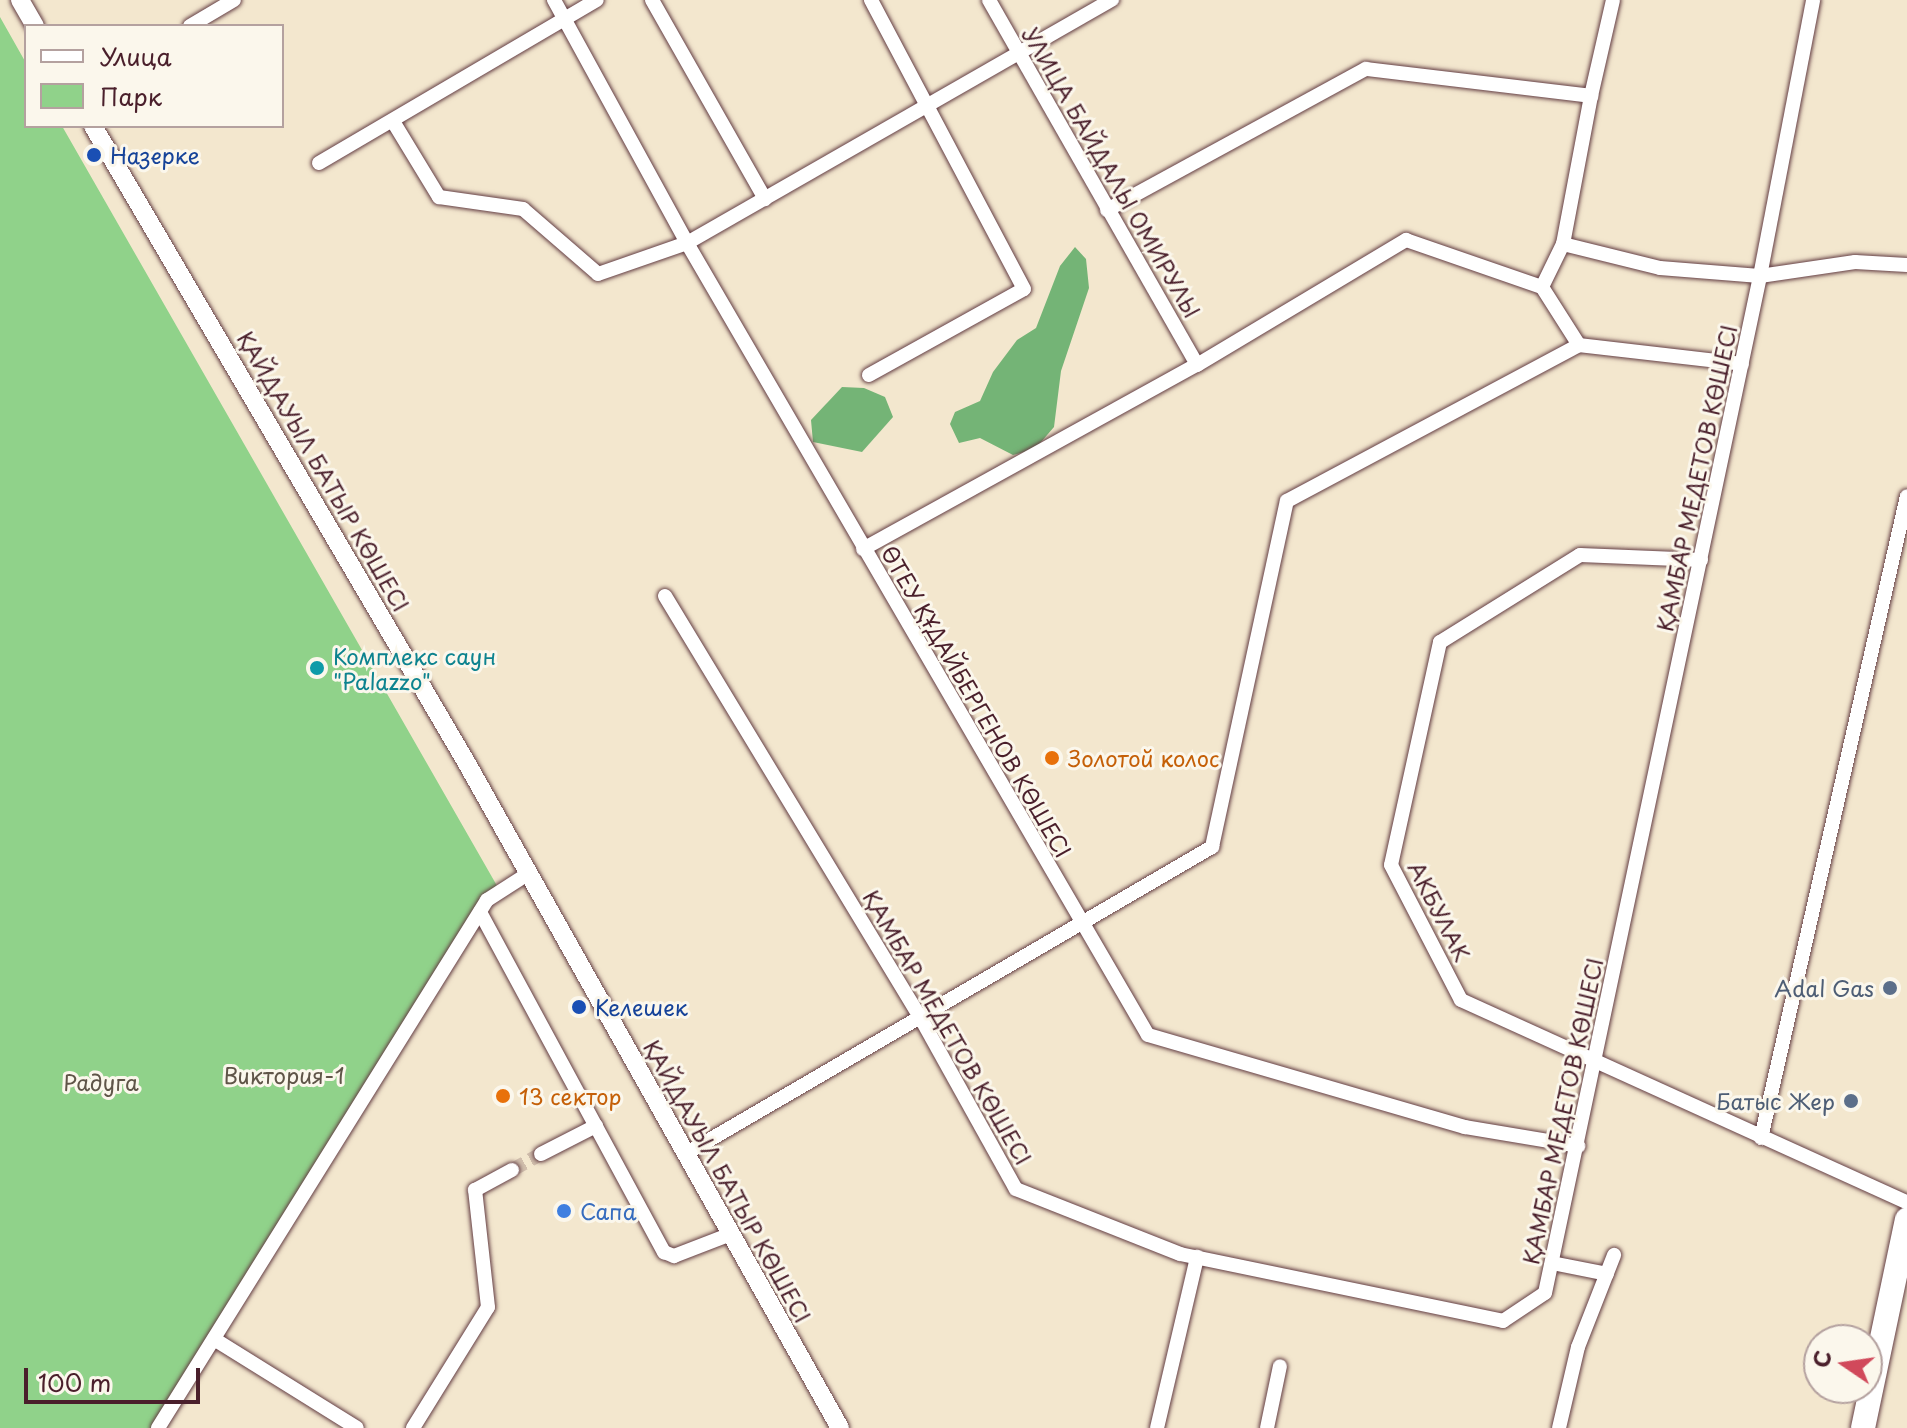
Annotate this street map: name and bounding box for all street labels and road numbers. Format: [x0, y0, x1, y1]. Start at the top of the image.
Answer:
street label: УЛИЦА БАЙДАЛЫ ОМИРУЛЫ [1017, 21, 1207, 323]
street label: ҚАМБАР МЕДЕТОВ КӨШЕСІ [1650, 322, 1742, 634]
street label: ҚАЙДАУЫЛ БАТЫР КӨШЕСІ [233, 326, 415, 616]
street label: ӨТЕУ ҚҰДАЙБЕРГЕНОВ КӨШЕСІ [876, 540, 1078, 862]
street label: АКБУЛАК [1404, 857, 1476, 965]
street label: ҚАМБАР МЕДЕТОВ КӨШЕСІ [858, 884, 1038, 1170]
street label: ҚАМБАР МЕДЕТОВ КӨШЕСІ [1516, 955, 1608, 1267]
street label: ҚАЙДАУЫЛ БАТЫР КӨШЕСІ [639, 1035, 817, 1327]

